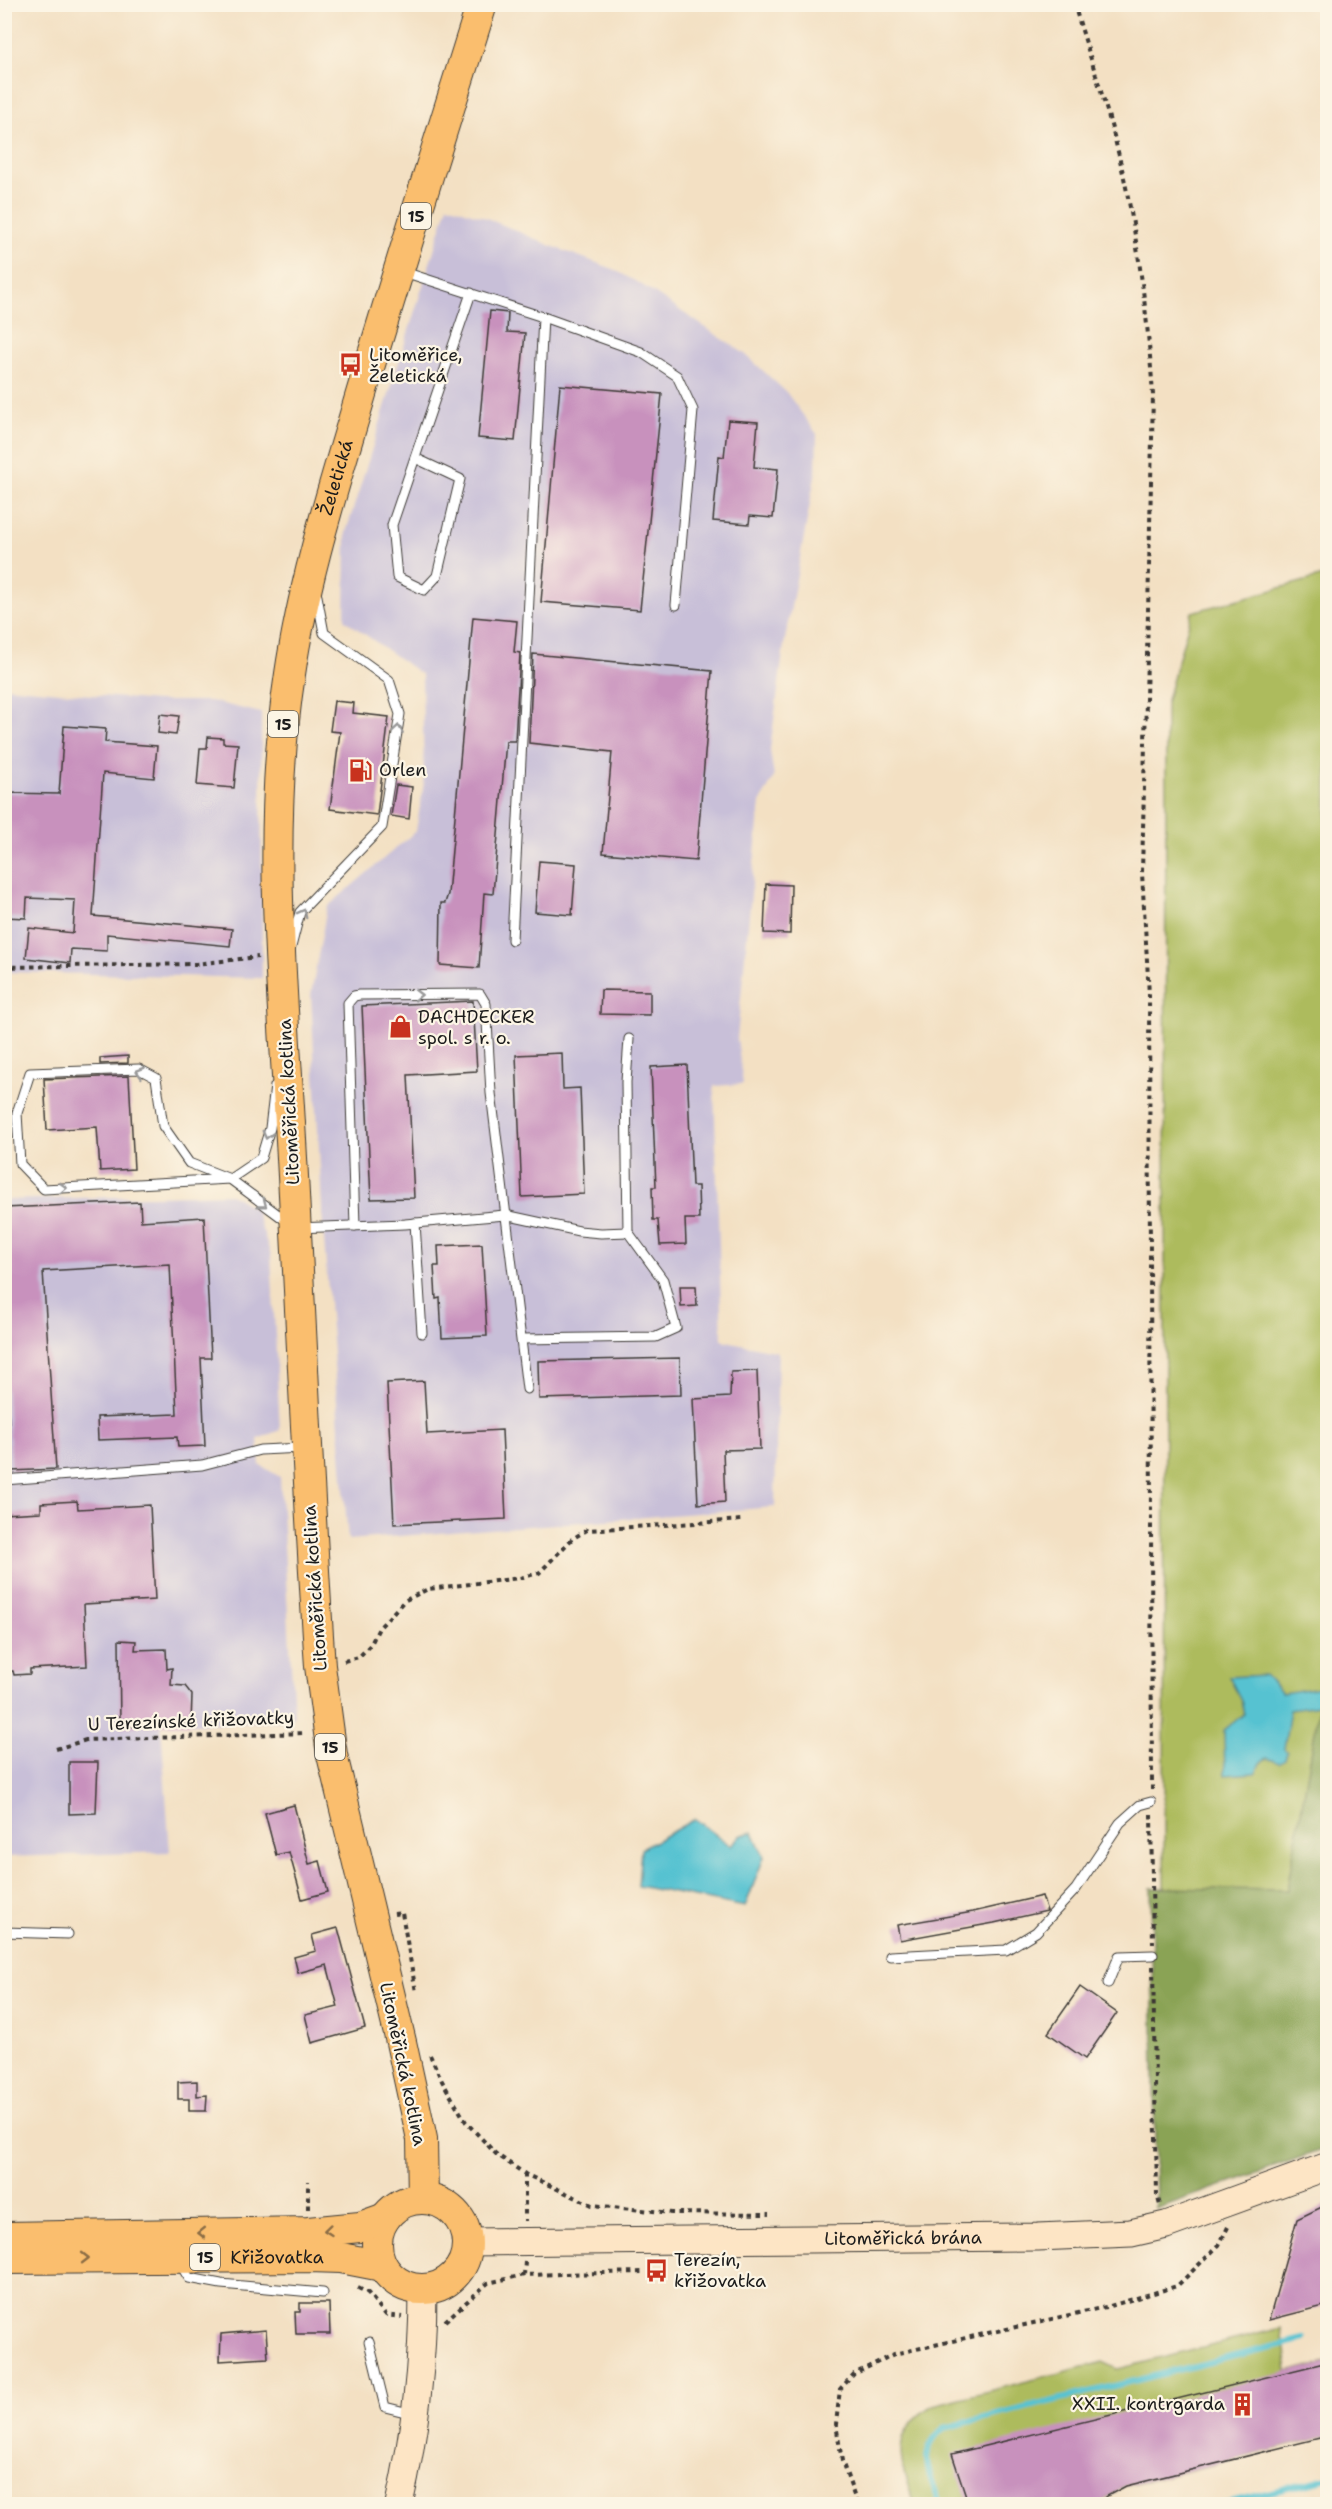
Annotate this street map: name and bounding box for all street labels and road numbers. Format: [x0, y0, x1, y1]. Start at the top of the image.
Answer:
road number: 15 [401, 203, 431, 229]
street label: Želetická [314, 437, 359, 518]
road number: 15 [268, 711, 298, 737]
street label: Litoměřická kotlina [273, 1018, 305, 1186]
street label: Litoměřická kotlina [297, 1504, 333, 1672]
street label: U Terezínské křižovatky [87, 1705, 295, 1737]
road number: 15 [315, 1734, 345, 1760]
street label: Litoměřická kotlina [374, 1980, 432, 2148]
street label: Litoměřická brána [824, 2225, 982, 2251]
road number: 15 [190, 2244, 220, 2270]
street label: Křižovatka [230, 2245, 324, 2270]

